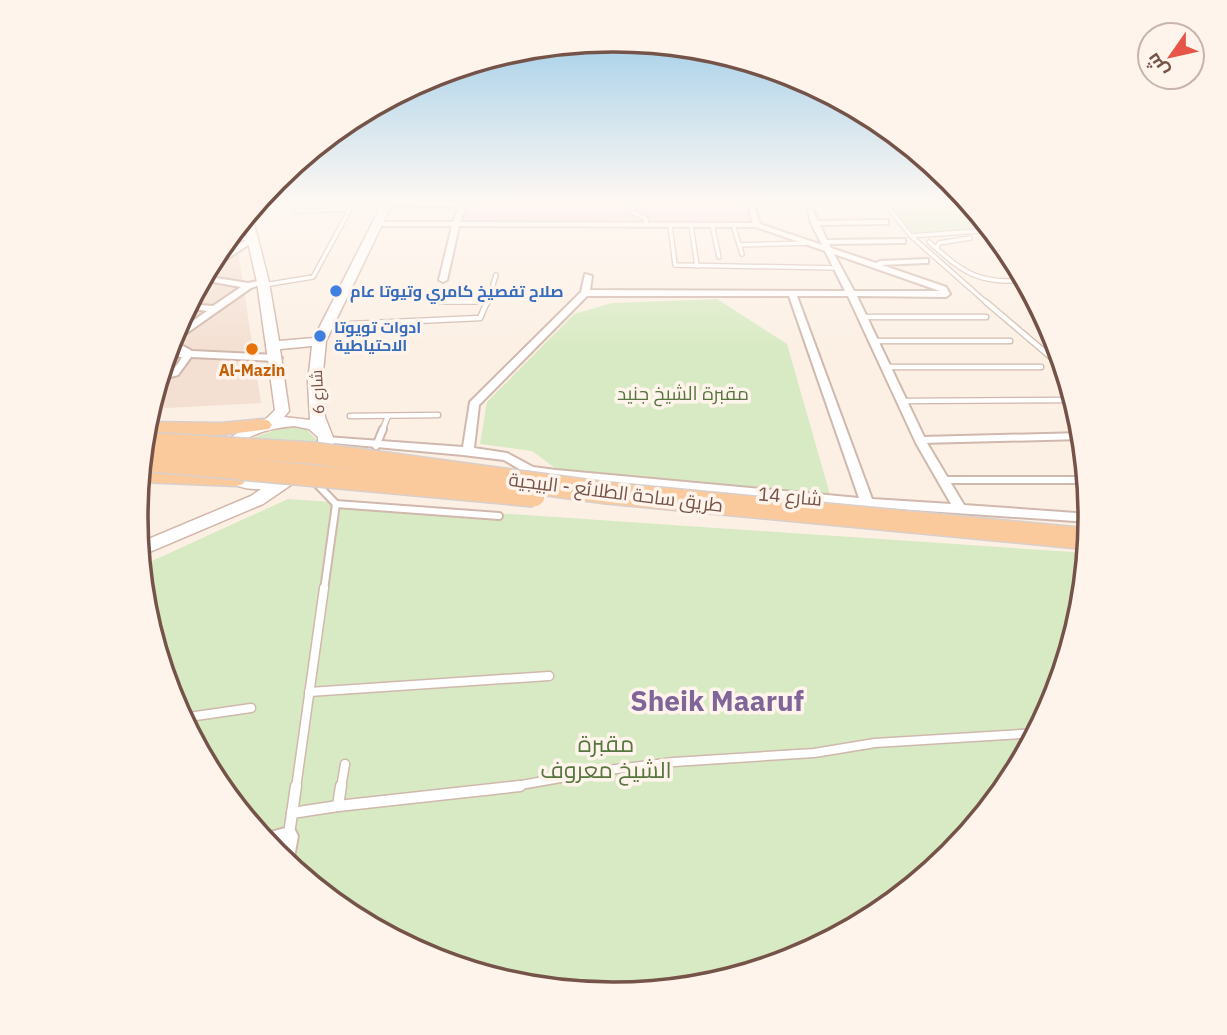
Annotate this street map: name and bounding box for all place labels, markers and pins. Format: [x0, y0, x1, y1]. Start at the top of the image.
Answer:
place label: صلاح تفصيخ كامري وتيوتا عام [350, 281, 564, 304]
marker: صلاح تفصيخ كامري وتيوتا عام [328, 283, 344, 299]
place label: ادوات تويوتا الاحتياطية [334, 317, 421, 355]
marker: ادوات تويوتا الاحتياطية [312, 328, 328, 344]
marker: Al-Mazin [244, 341, 260, 357]
place label: Al-Mazin [219, 360, 285, 380]

